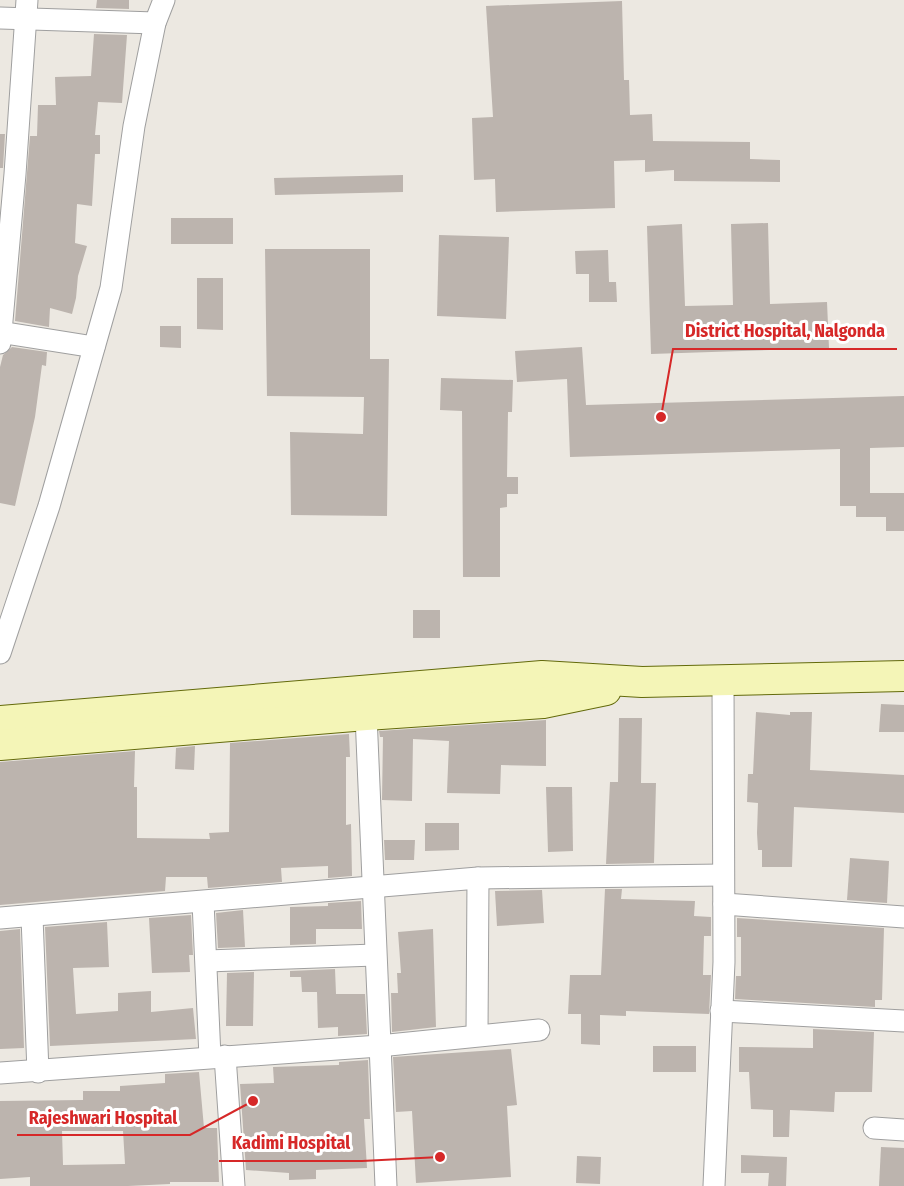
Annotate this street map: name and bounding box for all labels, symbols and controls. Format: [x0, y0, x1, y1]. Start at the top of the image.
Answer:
callout: District Hospital, Nalgonda [673, 313, 897, 349]
text: District Hospital, Nalgonda [685, 320, 885, 342]
callout: Rajeshwari Hospital [17, 1099, 190, 1135]
text: Rajeshwari Hospital [29, 1107, 177, 1129]
callout: Kadimi Hospital [219, 1125, 362, 1161]
text: Kadimi Hospital [232, 1132, 350, 1154]

